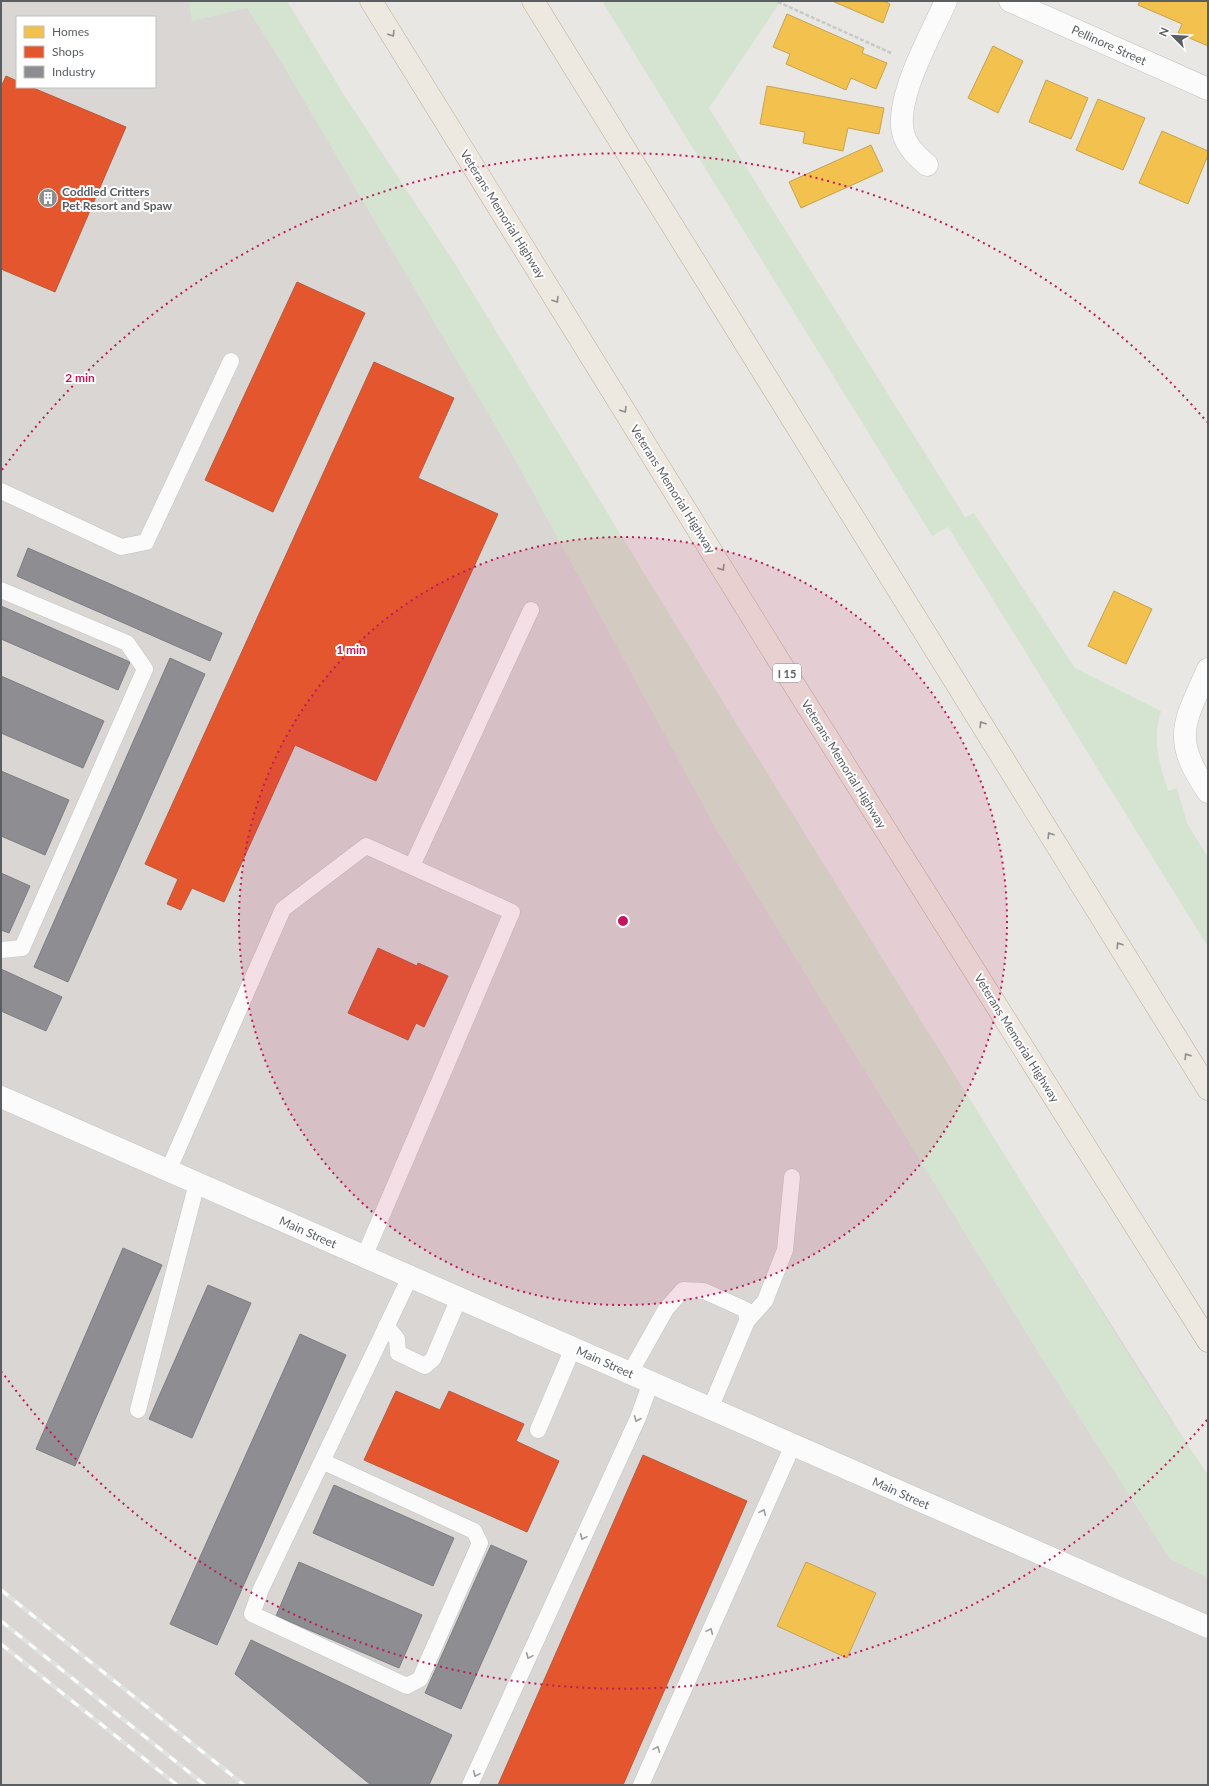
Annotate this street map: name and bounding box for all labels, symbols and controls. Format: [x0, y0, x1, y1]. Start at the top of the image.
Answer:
legend [16, 16, 156, 88]
north arrow [1153, 16, 1193, 56]
street label: Pellinore Street [1069, 22, 1149, 68]
text: Homes [52, 24, 89, 39]
text: N [1156, 25, 1171, 38]
one-way arrow [387, 30, 394, 37]
text: Shops [52, 44, 84, 59]
text: Industry [52, 64, 96, 79]
street label: Veterans Memorial Highway [457, 147, 549, 282]
place label: Coddled Critters Pet Resort and Spaw [62, 184, 173, 213]
building icon: Coddled Critters Pet Resort and Spaw [37, 187, 59, 209]
one-way arrow [551, 295, 558, 302]
text: 2 min [65, 370, 95, 385]
one-way arrow [619, 406, 627, 413]
street label: Veterans Memorial Highway [627, 422, 719, 557]
one-way arrow [717, 564, 725, 571]
text: 1 min [336, 642, 366, 657]
road number: I 15 [773, 664, 801, 682]
street label: Veterans Memorial Highway [798, 697, 890, 832]
one-way arrow [980, 722, 987, 729]
one-way arrow [1048, 832, 1055, 839]
centre of rings [616, 914, 630, 928]
one-way arrow [1117, 943, 1124, 950]
street label: Veterans Memorial Highway [971, 971, 1063, 1106]
one-way arrow [1185, 1053, 1192, 1060]
street label: Main Street [277, 1213, 340, 1252]
street label: Main Street [574, 1343, 637, 1382]
one-way arrow [634, 1414, 642, 1422]
street label: Main Street [870, 1474, 933, 1513]
one-way arrow [759, 1509, 767, 1516]
one-way arrow [580, 1533, 588, 1541]
one-way arrow [705, 1627, 713, 1635]
one-way arrow [526, 1652, 534, 1659]
one-way arrow [652, 1746, 660, 1754]
one-way arrow [472, 1770, 480, 1777]

